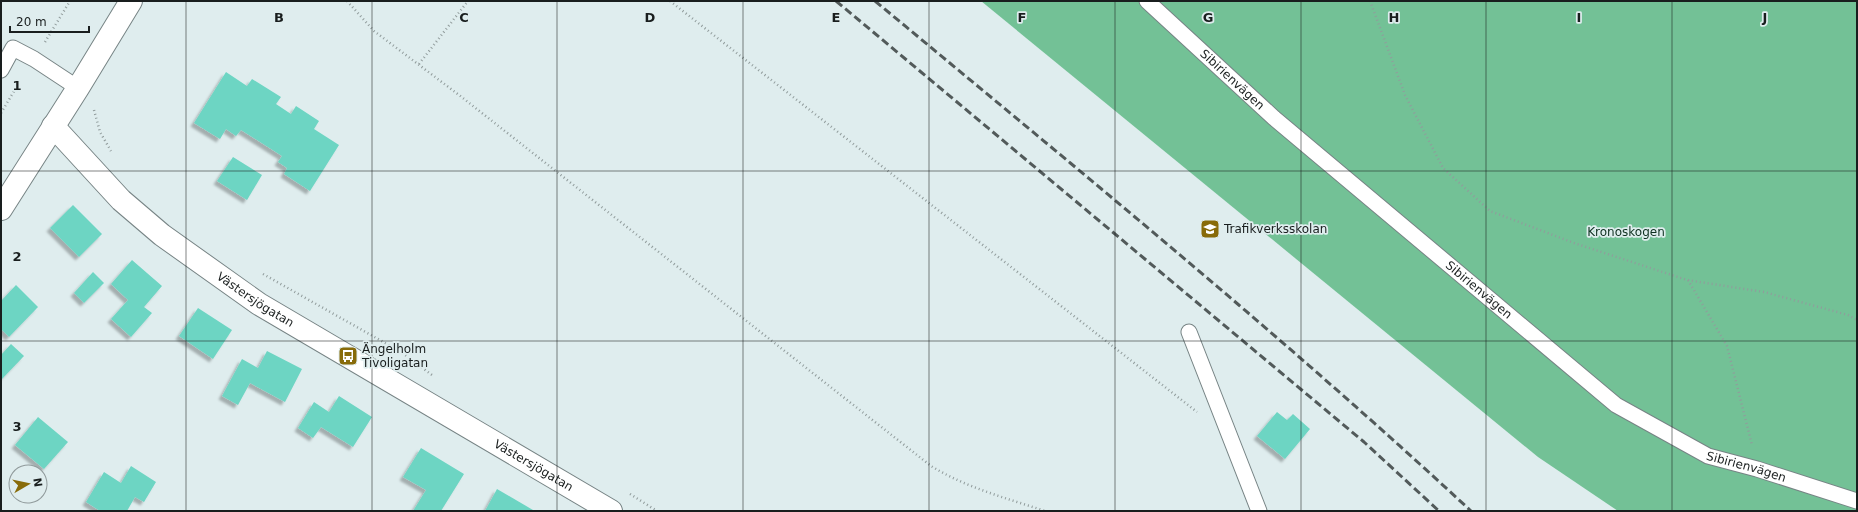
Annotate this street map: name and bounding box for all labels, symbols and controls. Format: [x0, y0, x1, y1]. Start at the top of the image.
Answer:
scale bar [10, 8, 89, 34]
text: B [274, 10, 284, 25]
text: C [459, 10, 469, 25]
text: D [645, 10, 656, 25]
text: E [832, 10, 840, 25]
text: F [1018, 10, 1026, 25]
text: G [1203, 10, 1213, 25]
text: H [1389, 10, 1399, 25]
text: I [1577, 10, 1581, 25]
text: J [1762, 10, 1767, 25]
text: 20 m [16, 15, 47, 29]
street label: Sibirienvägen [1197, 47, 1267, 113]
text: 1 [12, 78, 22, 93]
school or university icon: Trafikverksskolan [1199, 218, 1221, 240]
place label: Trafikverksskolan [1223, 222, 1327, 236]
park label: Kronoskogen [1587, 225, 1665, 239]
text: 2 [12, 249, 22, 264]
street label: Sibirienvägen [1443, 258, 1515, 322]
street label: Västersjögatan [214, 269, 296, 330]
place label: Ängelholm Tivoligatan [361, 341, 428, 370]
bus stop icon: Ängelholm Tivoligatan [337, 345, 359, 367]
text: 3 [12, 419, 22, 434]
street label: Västersjögatan [491, 437, 576, 494]
street label: Sibirienvägen [1705, 449, 1788, 485]
north arrow [8, 464, 48, 504]
text: N [30, 477, 45, 488]

